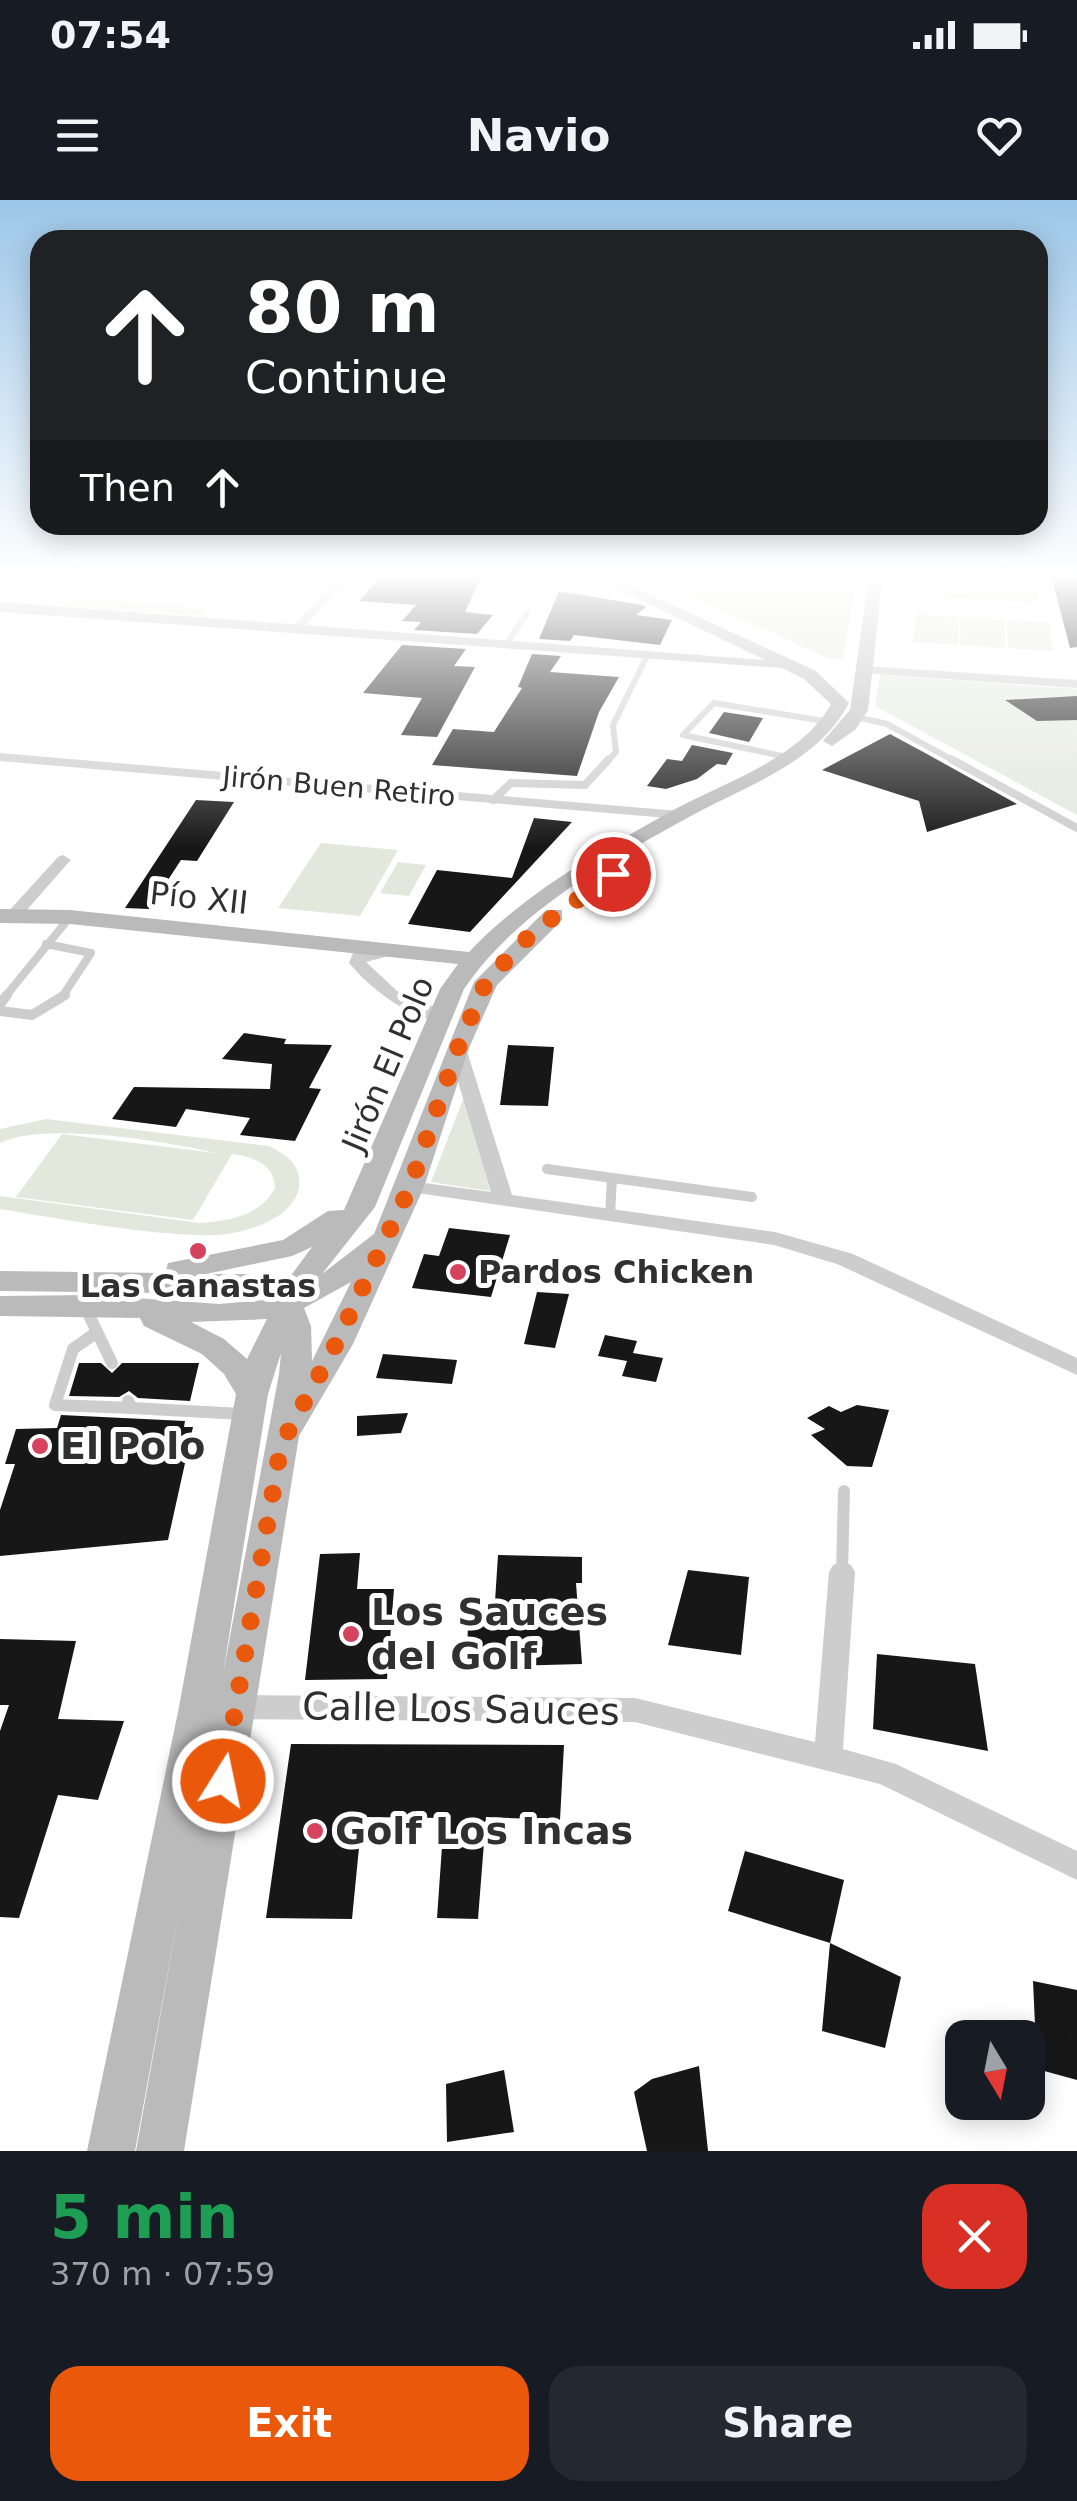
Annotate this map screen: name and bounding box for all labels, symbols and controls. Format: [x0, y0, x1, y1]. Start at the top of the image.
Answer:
text: 07:54 [50, 13, 171, 57]
icon: menu [50, 108, 105, 163]
icon: heart [972, 108, 1027, 163]
text: Navio [467, 109, 610, 162]
text: 80 m [245, 267, 440, 349]
icon: ahead [80, 270, 210, 400]
text: Continue [245, 351, 447, 404]
icon: ahead [195, 460, 250, 515]
text: Then [80, 466, 175, 510]
street label: Jirón Buen Retiro [219, 760, 457, 813]
pin [571, 832, 656, 917]
icon: arrive [586, 847, 641, 902]
street label: Pío XII [148, 874, 250, 922]
street label: Jirón El Polo [333, 971, 442, 1159]
marker: Las Canastas [187, 1240, 209, 1262]
place label: Pardos Chicken [478, 1253, 754, 1291]
marker: Pardos Chicken [447, 1261, 469, 1283]
place label: Las Canastas [80, 1267, 316, 1305]
place label: El Polo [60, 1424, 205, 1468]
marker: El Polo [29, 1435, 51, 1457]
place label: Los Sauces del Golf [371, 1590, 608, 1678]
marker: Los Sauces del Golf [340, 1623, 362, 1645]
street label: Calle Los Sauces [302, 1684, 620, 1734]
position arrow [171, 1729, 275, 1833]
place label: Golf Los Incas [335, 1809, 633, 1853]
marker: Golf Los Incas [304, 1820, 326, 1842]
north arrow [945, 2020, 1045, 2120]
map controls [945, 2020, 1045, 2120]
text: 5 min [50, 2182, 238, 2252]
button: close [922, 2184, 1027, 2289]
text: 370 m · 07:59 [50, 2255, 275, 2293]
button: Exit [50, 2366, 529, 2481]
button: Share [549, 2366, 1027, 2481]

